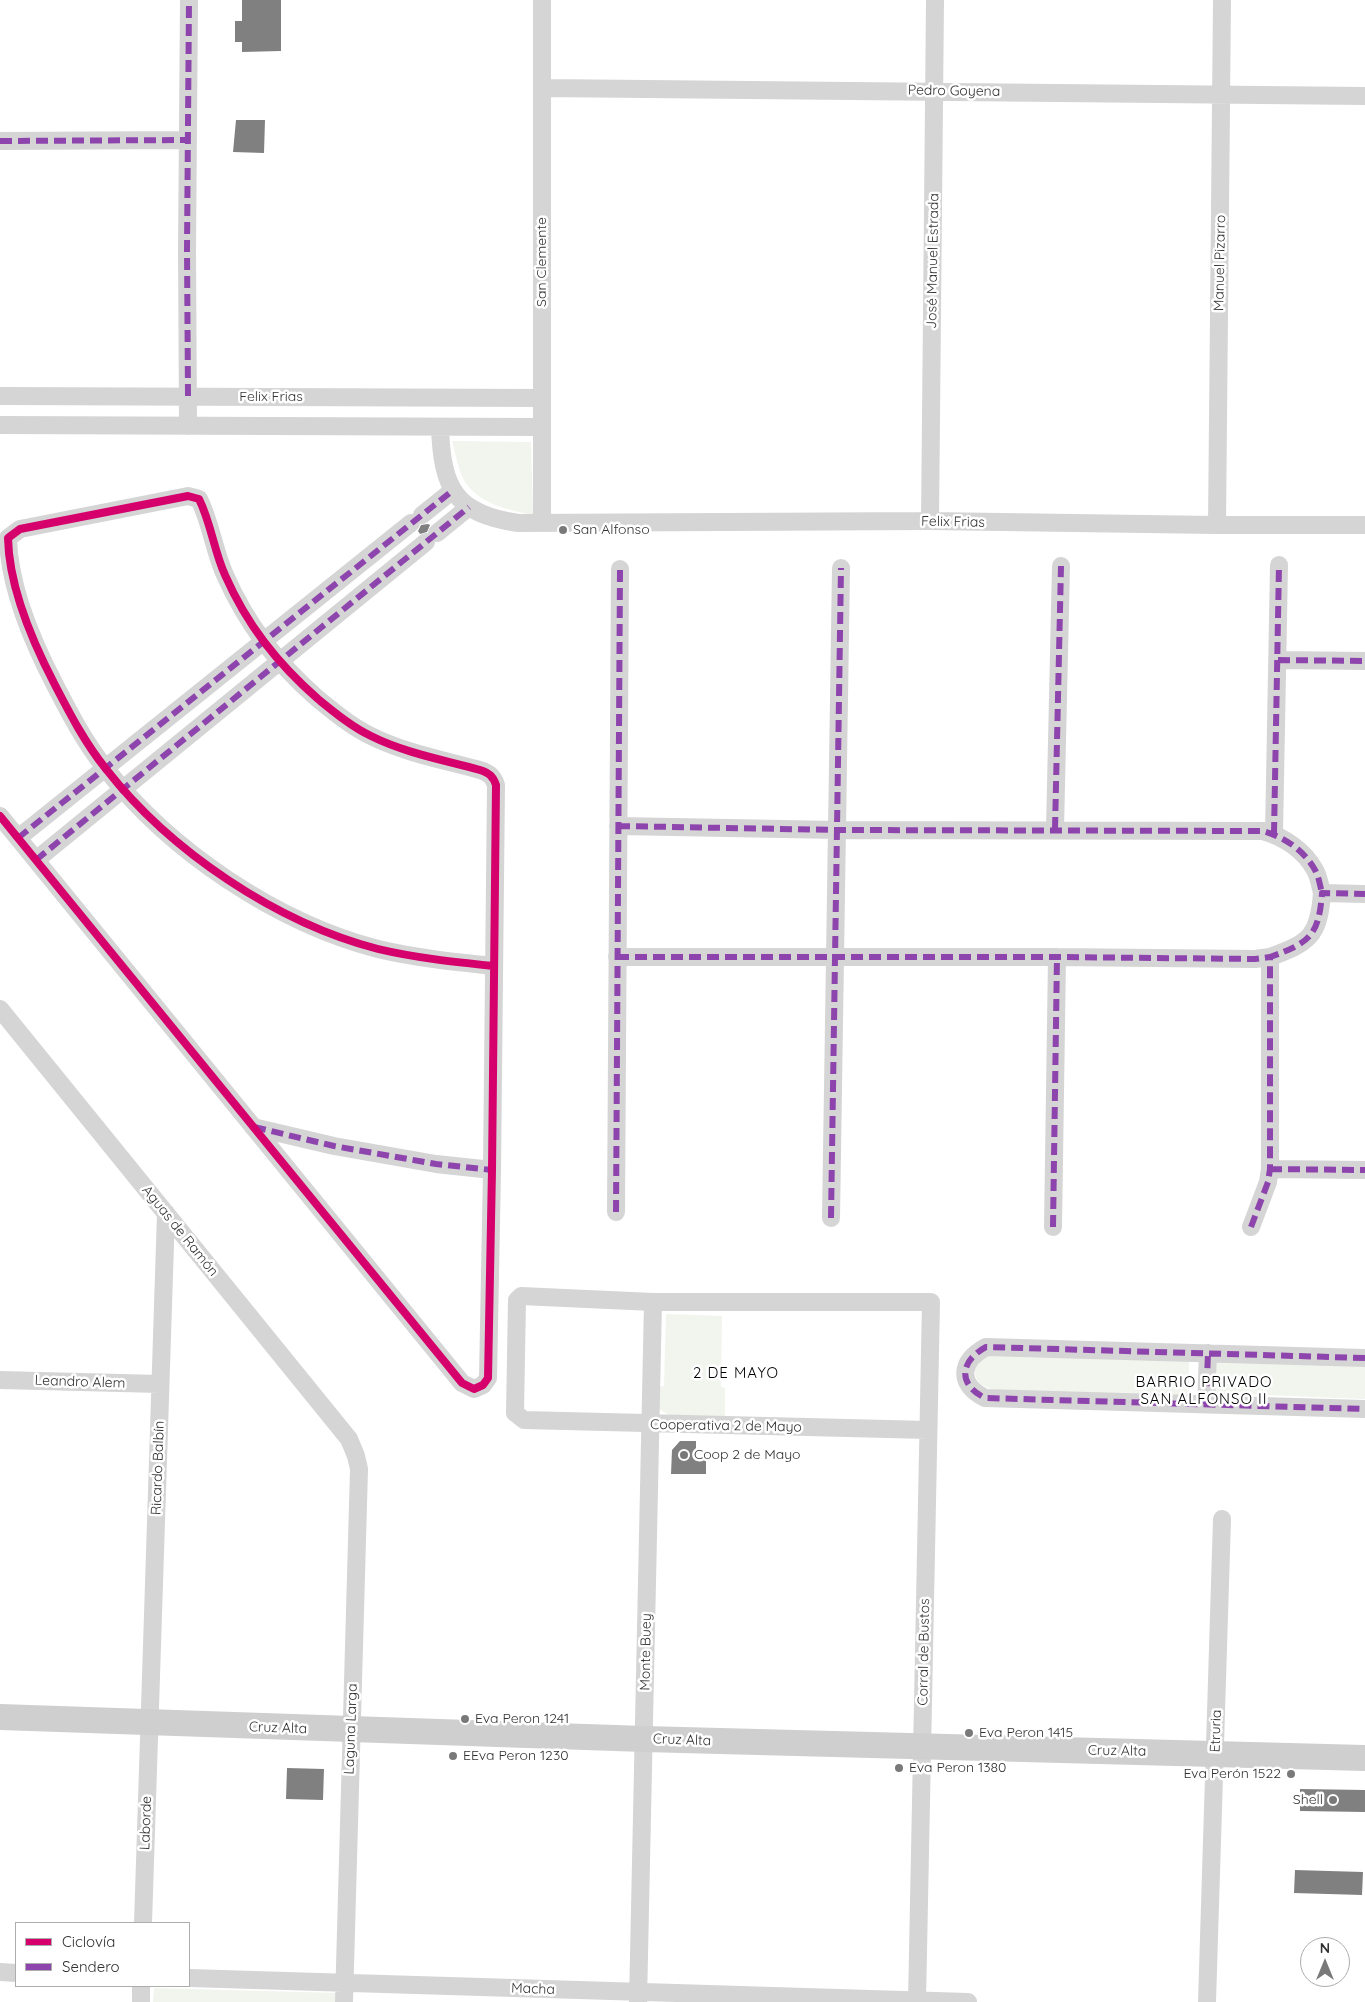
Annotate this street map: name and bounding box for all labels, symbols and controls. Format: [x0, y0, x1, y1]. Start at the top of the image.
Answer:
street label: Pedro Goyena [908, 82, 1000, 100]
street label: José Manuel Estrada [923, 193, 943, 329]
street label: Manuel Pizarro [1211, 215, 1229, 311]
street label: San Clemente [534, 217, 550, 307]
street label: Felix Frias [239, 389, 303, 405]
street label: Felix Frias [921, 513, 985, 531]
place label: San Alfonso [573, 522, 650, 538]
marker: San Alfonso [557, 524, 569, 536]
street label: Aguas de Ramón [138, 1182, 222, 1280]
district label: 2 DE MAYO [692, 1364, 780, 1382]
street label: Leandro Alem [34, 1372, 126, 1392]
district label: BARRIO PRIVADO SAN ALFONSO II [1134, 1373, 1274, 1408]
street label: Cooperativa 2 de Mayo [650, 1416, 802, 1436]
street label: Ricardo Balbín [148, 1421, 168, 1515]
place label: Coop 2 de Mayo [694, 1447, 801, 1463]
marker: Coop 2 de Mayo [678, 1449, 690, 1461]
street label: Corral de Bustos [915, 1598, 933, 1706]
street label: Monte Buey [637, 1613, 655, 1691]
street label: Laguna Larga [341, 1683, 361, 1775]
street label: Etruria [1207, 1709, 1225, 1753]
place label: Eva Peron 1241 [475, 1711, 569, 1727]
marker: Eva Peron 1241 [459, 1713, 471, 1725]
street label: Cruz Alta [248, 1719, 308, 1737]
place label: Eva Peron 1415 [979, 1725, 1073, 1741]
marker: Eva Peron 1415 [963, 1727, 975, 1739]
street label: Cruz Alta [652, 1731, 712, 1749]
street label: Cruz Alta [1088, 1742, 1146, 1760]
place label: EEva Peron 1230 [463, 1748, 569, 1764]
marker: EEva Peron 1230 [447, 1750, 459, 1762]
place label: Eva Peron 1380 [909, 1760, 1006, 1776]
marker: Eva Peron 1380 [893, 1762, 905, 1774]
place label: Eva Perón 1522 [1183, 1766, 1281, 1782]
marker: Eva Perón 1522 [1285, 1768, 1297, 1780]
place label: Shell [1293, 1792, 1323, 1808]
marker: Shell [1327, 1794, 1339, 1806]
street label: Laborde [137, 1796, 155, 1850]
legend [15, 1922, 190, 1987]
text: Ciclovía [62, 1932, 115, 1951]
north arrow [1300, 1937, 1350, 1987]
text: N [1320, 1939, 1330, 1957]
text: Sendero [62, 1957, 120, 1976]
street label: Macha [511, 1980, 555, 1998]

